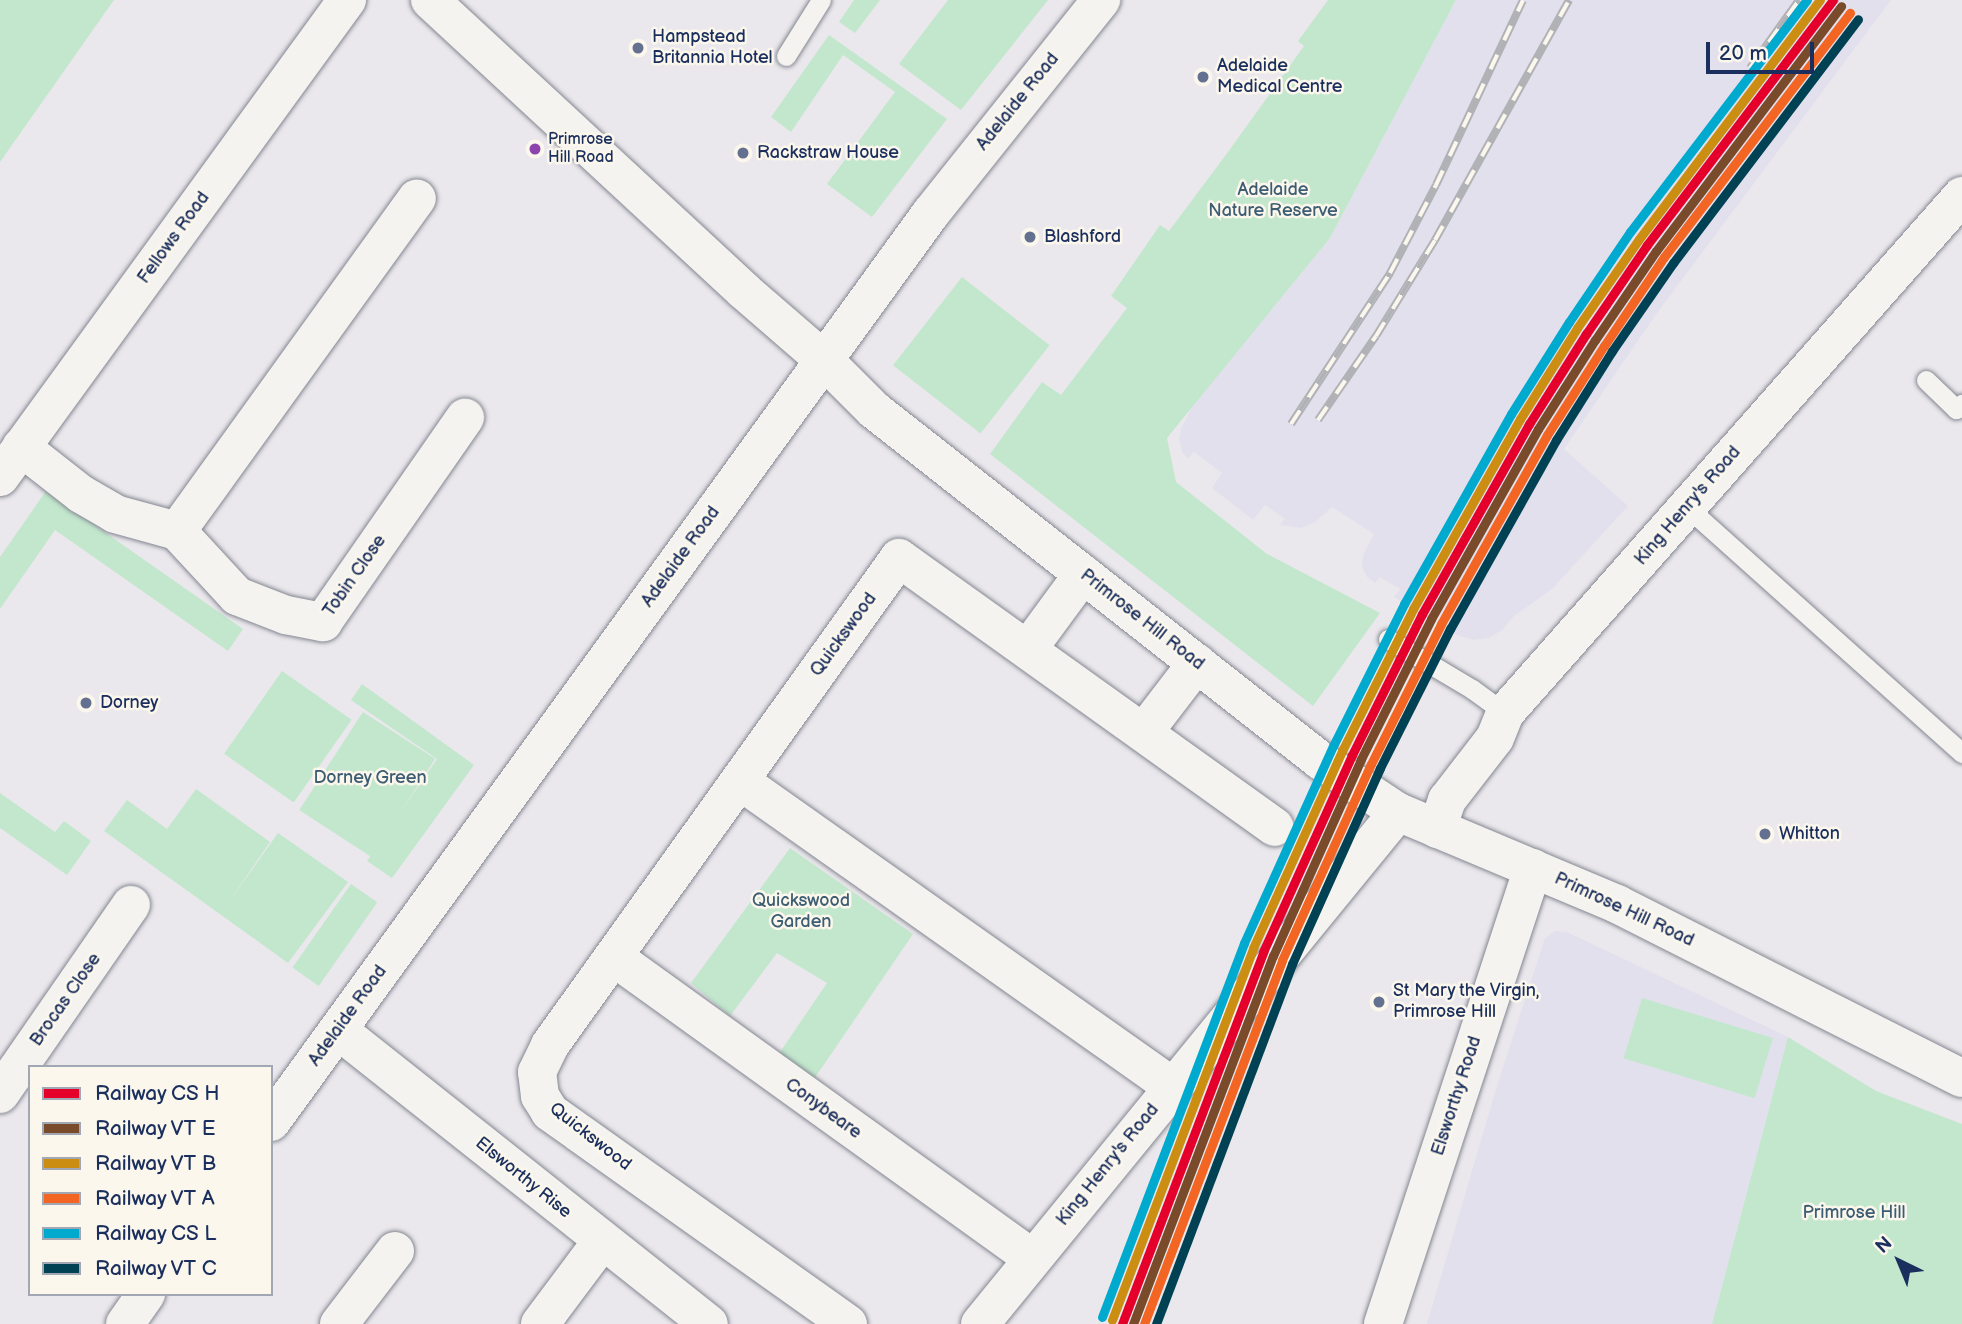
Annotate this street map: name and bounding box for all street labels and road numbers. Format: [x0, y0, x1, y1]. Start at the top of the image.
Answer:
street label: Adelaide Road [972, 49, 1064, 155]
street label: Fellows Road [133, 188, 215, 288]
street label: King Henry's Road [1630, 442, 1746, 570]
street label: Adelaide Road [637, 502, 725, 612]
street label: Tobin Close [319, 531, 391, 621]
street label: Primrose Hill Road [1076, 565, 1208, 675]
street label: Quickswood [806, 589, 882, 681]
street label: Primrose Hill Road [1551, 868, 1697, 952]
street label: Brocas Close [26, 949, 106, 1051]
street label: Adelaide Road [304, 961, 392, 1071]
street label: Elsworthy Road [1427, 1033, 1487, 1159]
street label: Conybeare [781, 1074, 865, 1144]
street label: Quickswood [545, 1098, 635, 1176]
street label: King Henry's Road [1052, 1100, 1164, 1230]
street label: Elsworthy Rise [470, 1132, 576, 1224]

